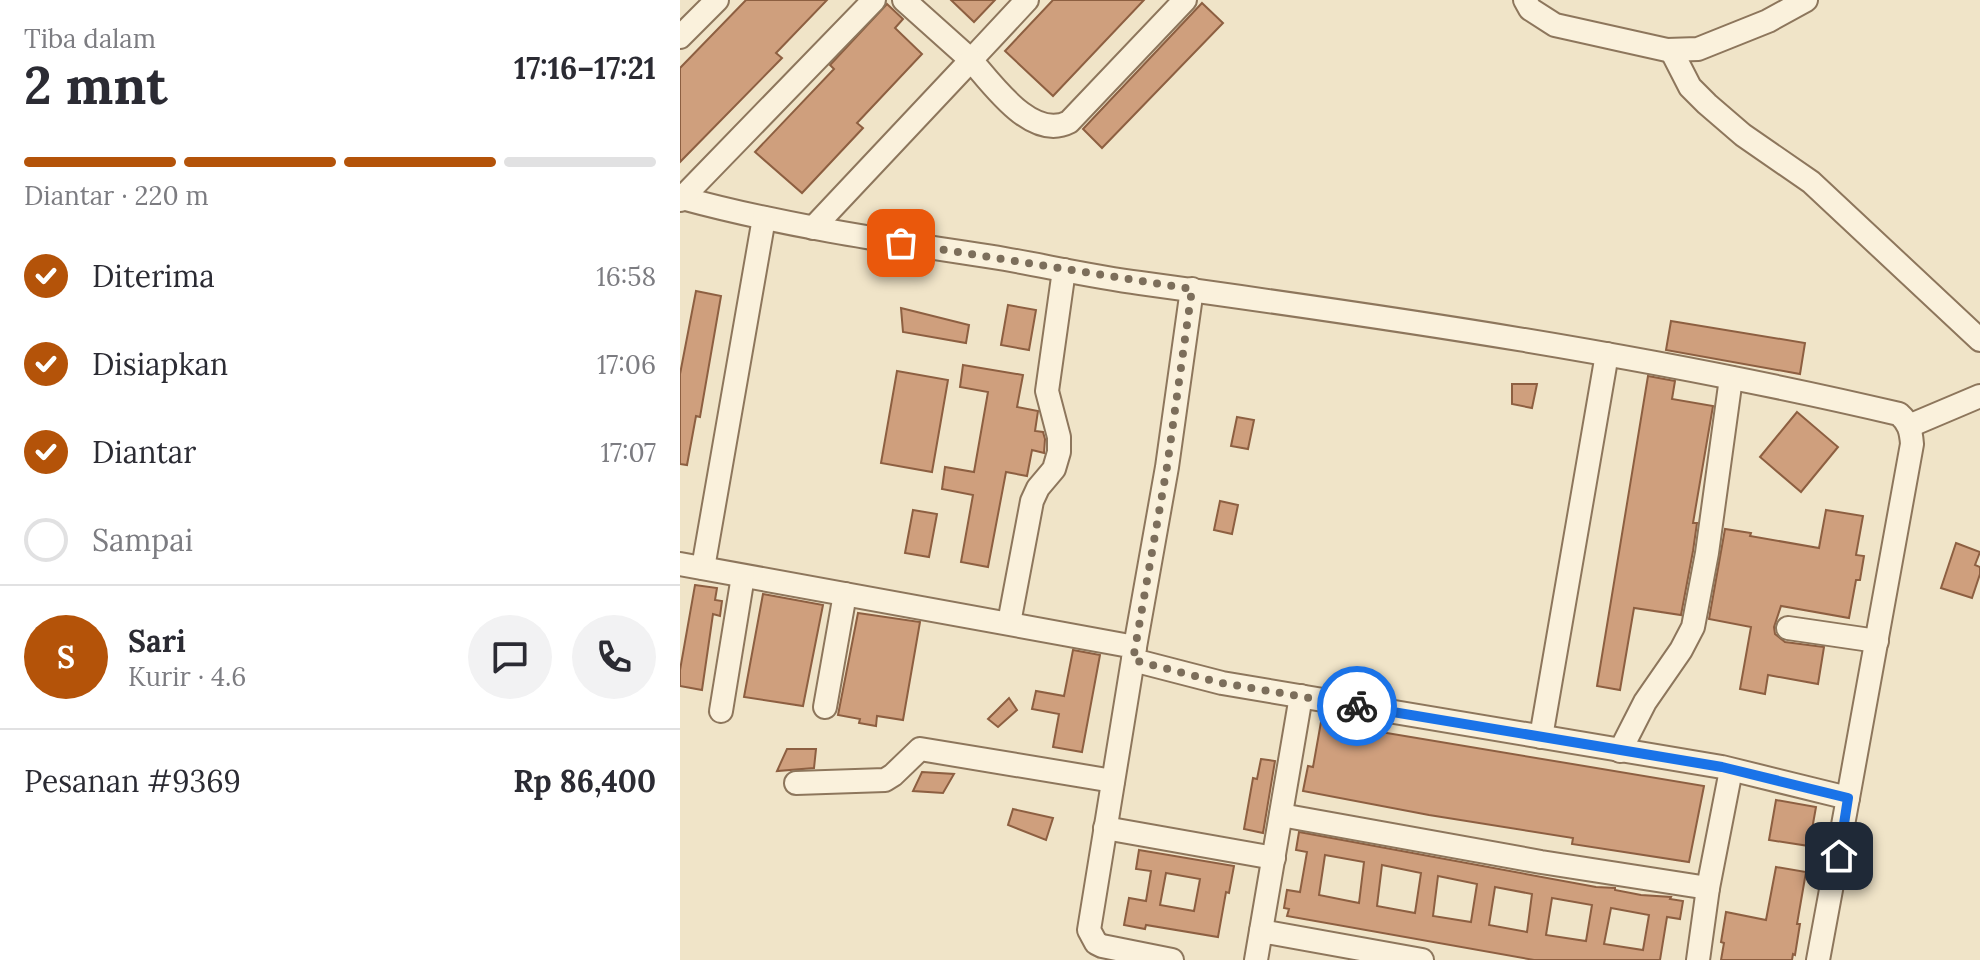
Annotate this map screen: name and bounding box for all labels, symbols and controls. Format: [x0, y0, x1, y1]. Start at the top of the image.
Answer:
text: Tiba dalam [24, 22, 156, 55]
text: 17:16–17:21 [514, 49, 656, 87]
text: 2 mnt [24, 52, 168, 118]
text: Diantar · 220 m [24, 179, 209, 212]
pin [867, 209, 935, 277]
icon: bag [879, 221, 923, 265]
icon: check [24, 254, 68, 298]
text: Diterima [92, 257, 215, 295]
text: 16:58 [596, 260, 656, 293]
icon: check [24, 342, 68, 386]
text: Disiapkan [92, 345, 228, 383]
text: 17:06 [597, 348, 656, 381]
icon: check [24, 430, 68, 474]
text: Diantar [92, 433, 196, 471]
text: 17:07 [600, 436, 656, 469]
text: Sampai [92, 521, 193, 559]
button: chat [468, 615, 552, 699]
button: phone [572, 615, 656, 699]
text: Sari [128, 622, 186, 660]
text: S [57, 638, 75, 676]
text: Kurir · 4.6 [128, 660, 246, 693]
courier [1317, 666, 1397, 746]
icon: bike [1335, 684, 1379, 728]
text: Pesanan #9369 [24, 762, 241, 800]
text: Rp 86,400 [513, 762, 656, 800]
pin [1805, 822, 1873, 890]
icon: home [1817, 834, 1861, 878]

